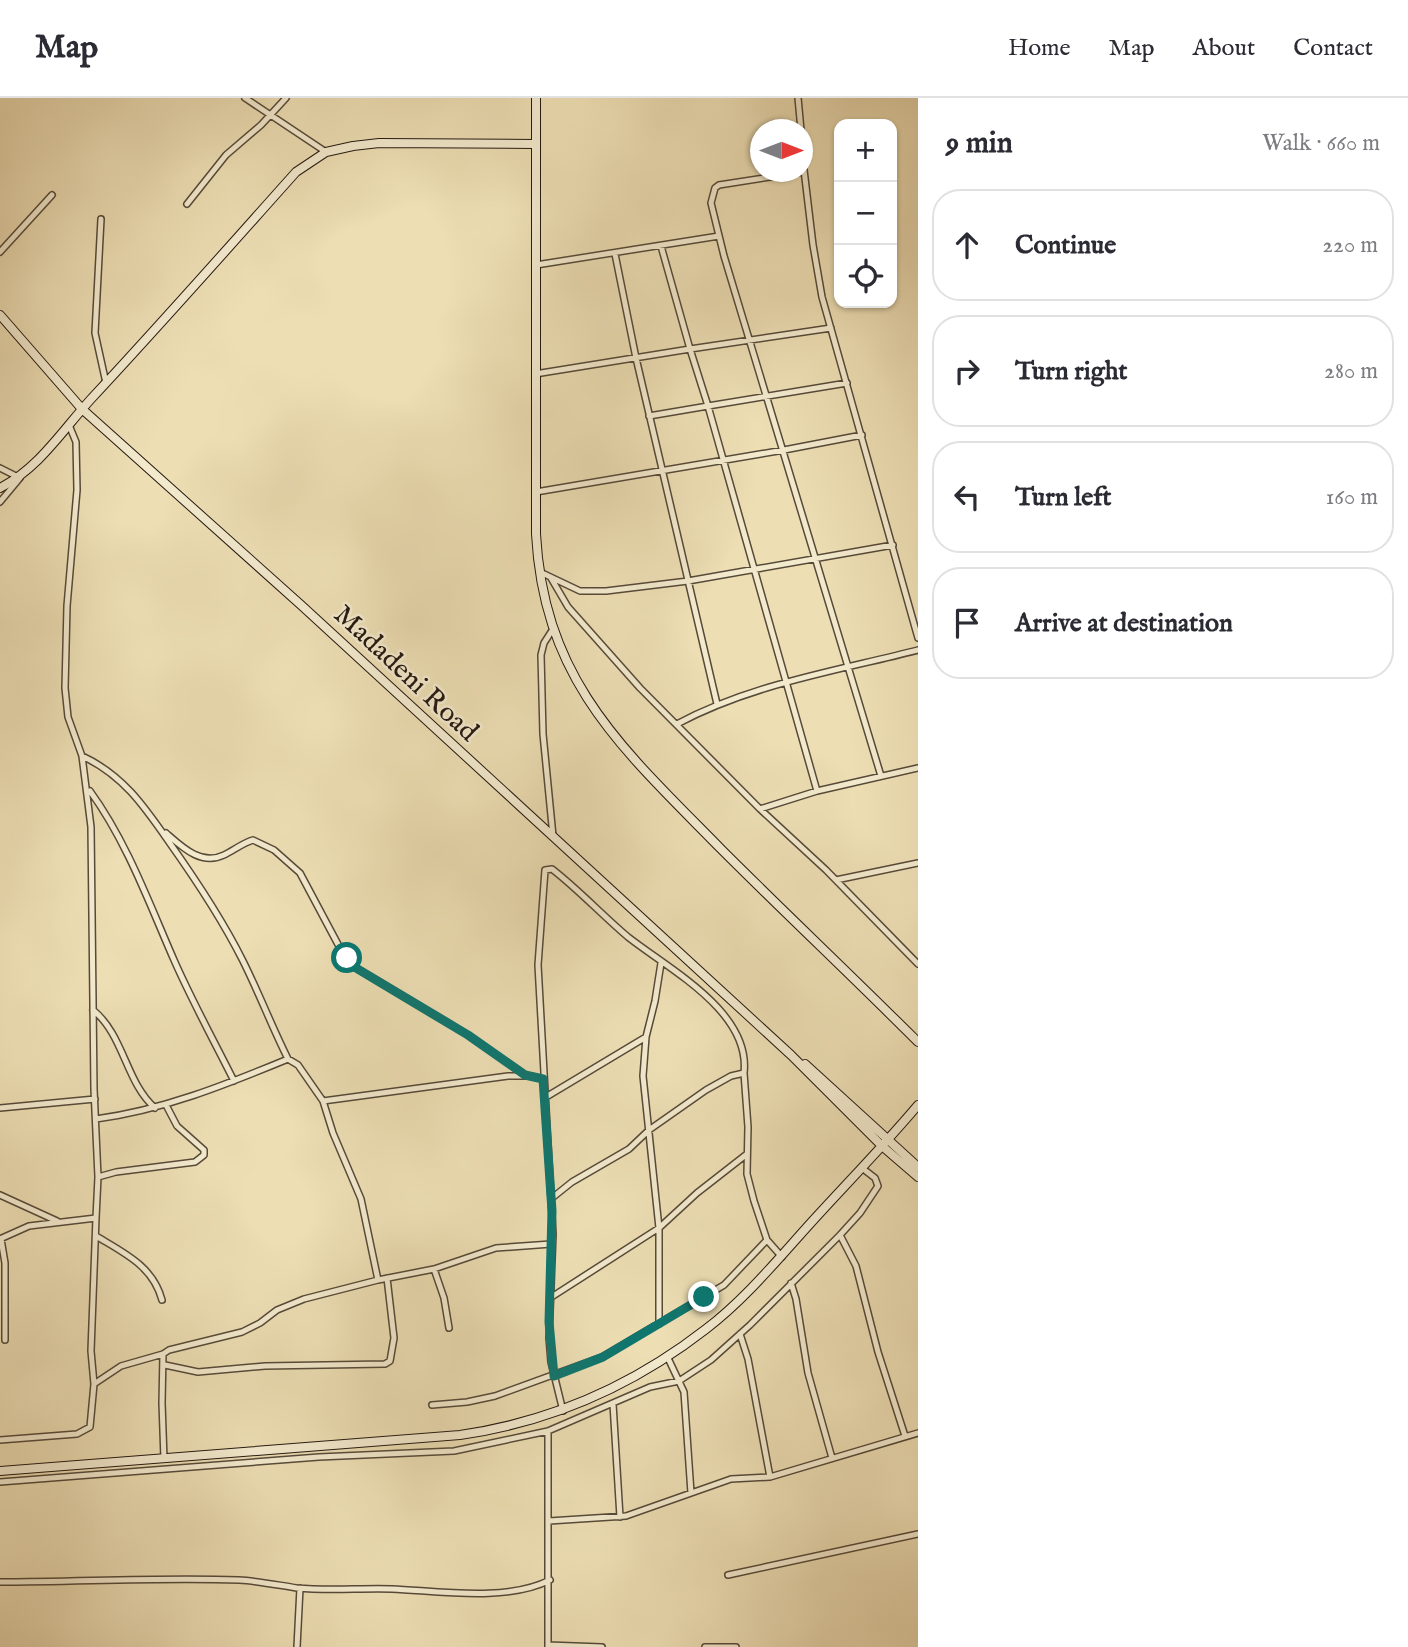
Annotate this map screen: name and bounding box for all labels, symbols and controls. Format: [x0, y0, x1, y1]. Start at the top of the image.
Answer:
text: Map [35, 27, 98, 69]
text: Home [1008, 33, 1071, 64]
text: Map [1109, 33, 1155, 64]
text: About [1193, 33, 1255, 64]
text: Contact [1293, 33, 1373, 64]
north arrow [750, 119, 813, 182]
map controls [834, 119, 897, 308]
button: + [834, 119, 897, 182]
text: 9 min [946, 125, 1013, 163]
text: Walk · 660 m [1262, 129, 1380, 158]
button: − [834, 182, 897, 245]
icon: ahead [948, 226, 986, 264]
text: Continue [1015, 229, 1116, 262]
text: 220 m [1322, 231, 1378, 260]
button: locate [834, 245, 897, 308]
icon: right [948, 352, 986, 390]
text: Turn right [1015, 355, 1128, 388]
text: 280 m [1324, 357, 1378, 386]
icon: left [948, 478, 986, 516]
text: Turn left [1015, 481, 1112, 514]
text: 160 m [1326, 483, 1378, 512]
street label: Madadeni Road [326, 598, 485, 750]
icon: arrive [948, 604, 986, 642]
text: Arrive at destination [1015, 607, 1233, 640]
route start [331, 942, 362, 973]
route end [688, 1281, 719, 1312]

